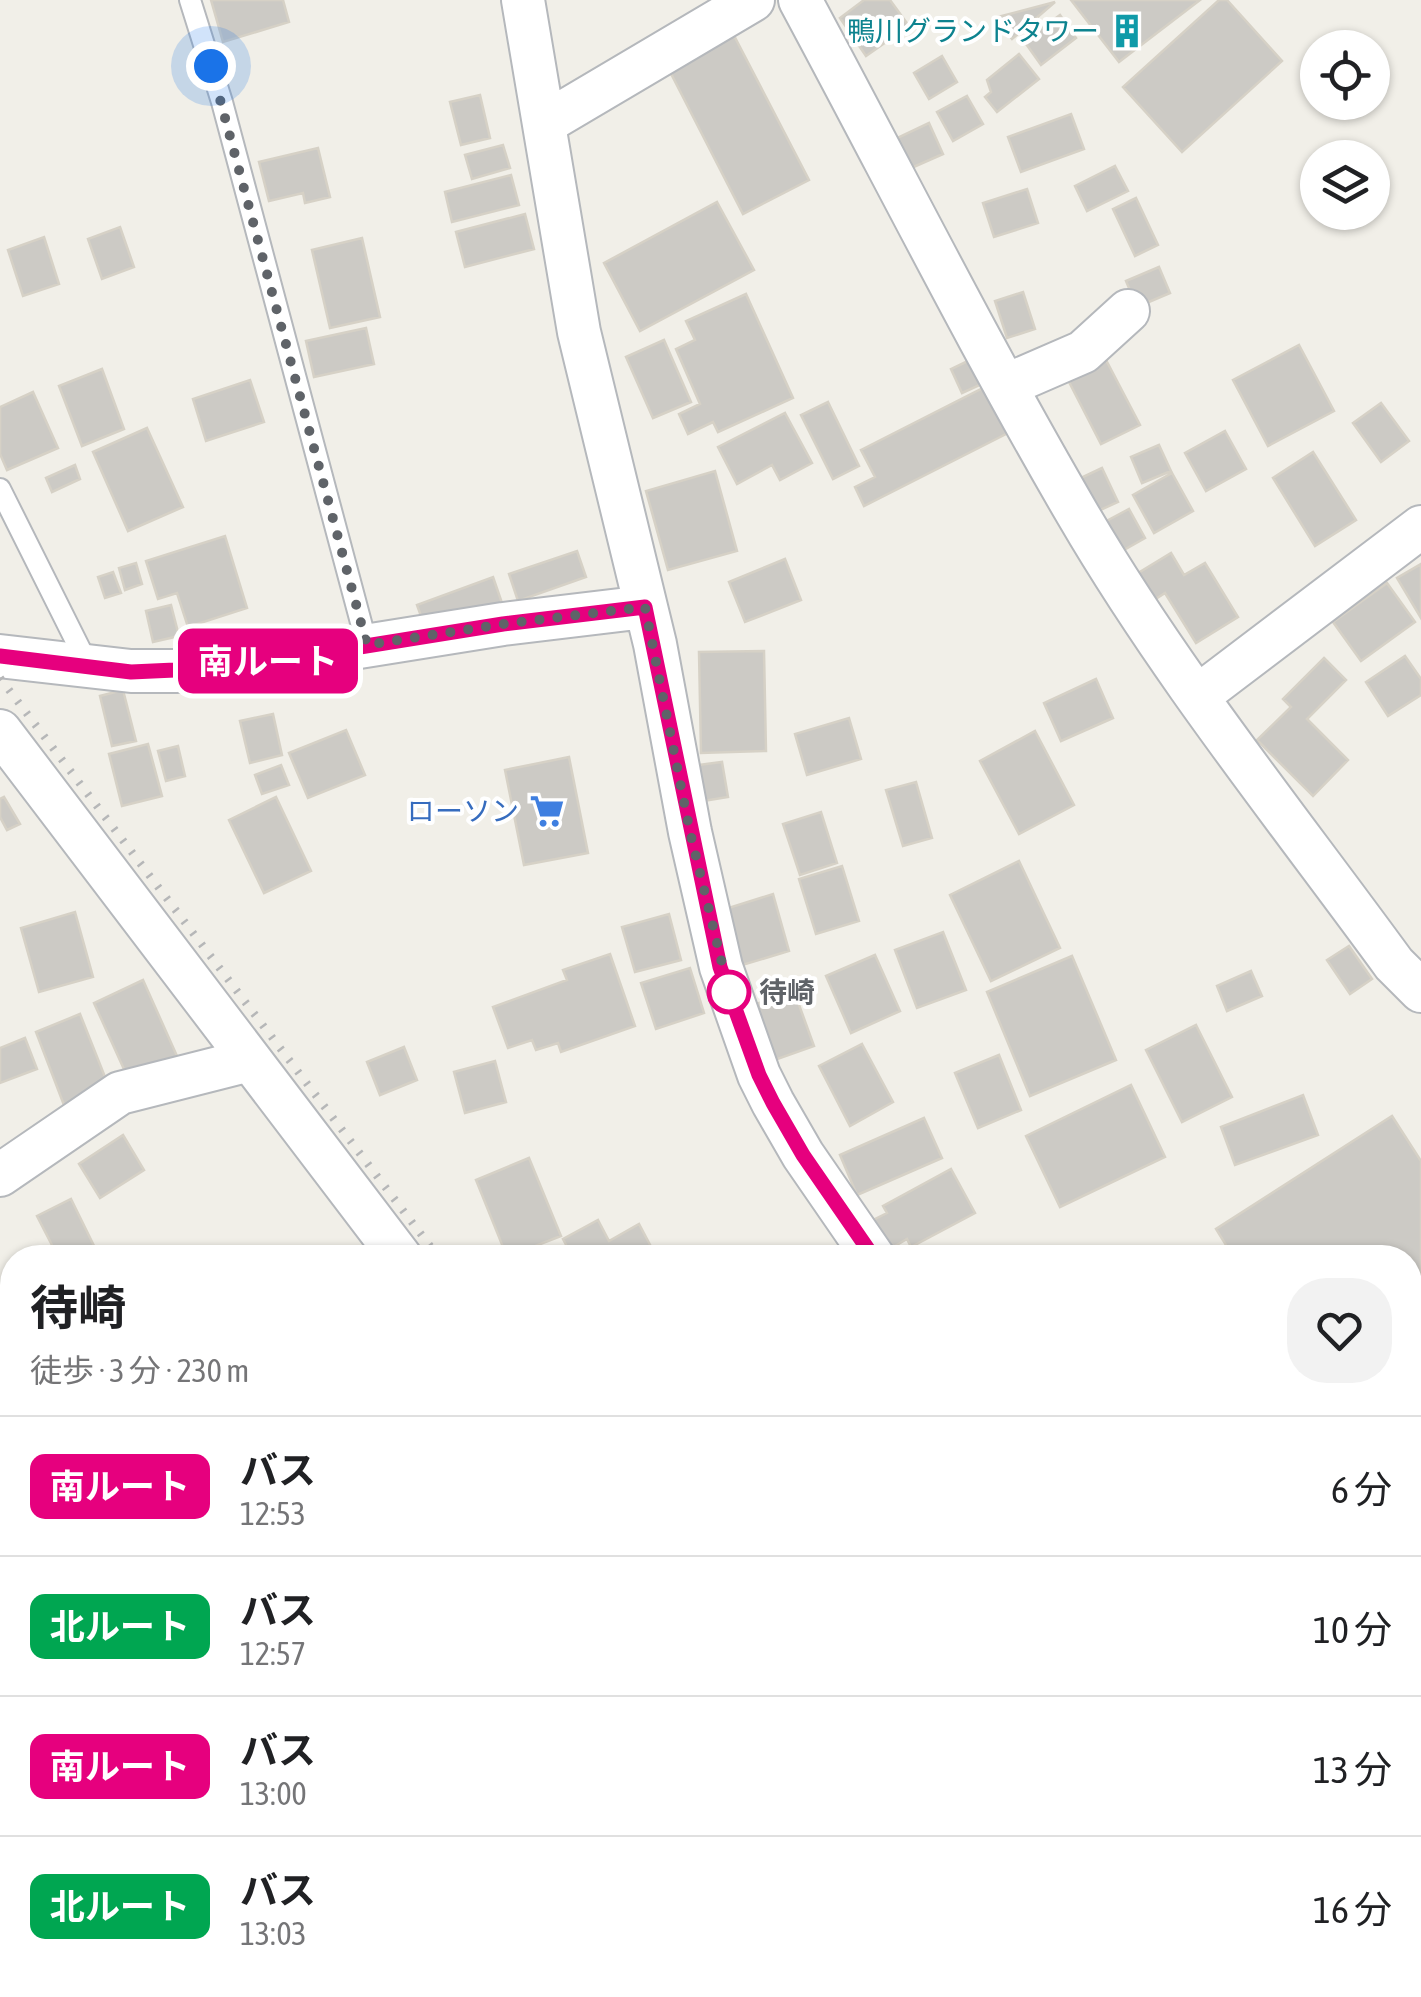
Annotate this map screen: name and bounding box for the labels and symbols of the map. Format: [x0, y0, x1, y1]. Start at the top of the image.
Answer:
building icon: 鴨川グランドタワー [1108, 12, 1146, 50]
place label: 鴨川グランドタワー [847, 15, 1099, 47]
your location [186, 41, 236, 91]
line badge: 南ルート [198, 628, 338, 694]
supermarket icon: ローソン [528, 792, 566, 830]
place label: ローソン [407, 795, 519, 827]
marker: 待崎 [708, 971, 750, 1013]
place label: 待崎 [759, 976, 815, 1008]

